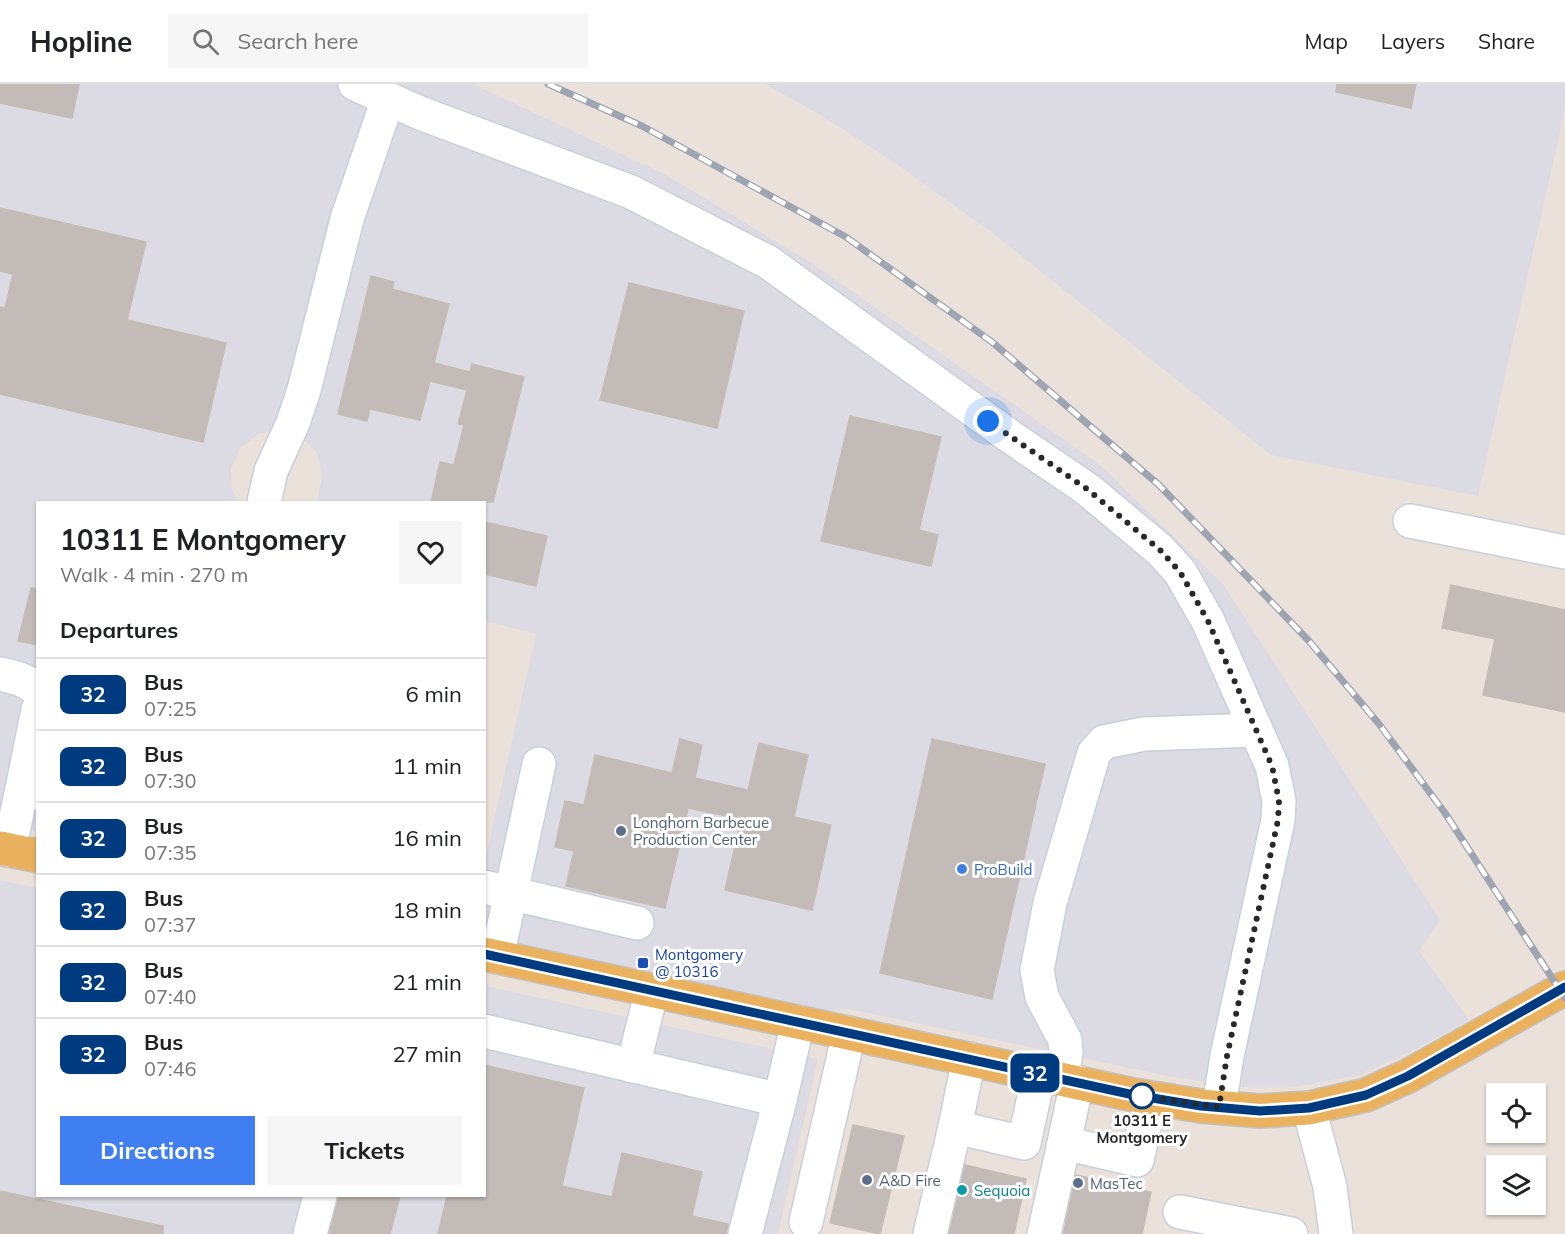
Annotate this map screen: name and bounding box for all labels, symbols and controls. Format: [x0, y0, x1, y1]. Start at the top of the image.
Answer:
search box [168, 14, 588, 68]
text: Hopline [30, 24, 132, 59]
icon: search [189, 25, 222, 58]
text: Search here [237, 27, 358, 55]
text: Map [1305, 28, 1348, 54]
text: Layers [1381, 28, 1445, 54]
text: Share [1478, 28, 1535, 54]
your location [973, 406, 1003, 436]
button: heart [399, 521, 462, 584]
text: 10311 E Montgomery [60, 522, 346, 557]
text: Walk · 4 min · 270 m [60, 562, 248, 587]
text: Departures [60, 616, 178, 644]
text: Bus [144, 668, 183, 696]
text: 6 min [406, 680, 462, 708]
text: 32 [80, 681, 106, 707]
text: 07:25 [144, 696, 197, 721]
text: Bus [144, 740, 183, 768]
text: 11 min [392, 752, 462, 780]
text: 32 [80, 753, 106, 779]
text: 07:30 [144, 768, 197, 793]
text: Bus [144, 812, 183, 840]
place label: Longhorn Barbecue Production Center [633, 813, 769, 849]
text: 16 min [392, 824, 462, 852]
marker: Longhorn Barbecue Production Center [614, 824, 628, 838]
text: 32 [80, 825, 106, 851]
text: 07:35 [144, 840, 197, 865]
place label: ProBuild [974, 860, 1033, 879]
marker: ProBuild [955, 862, 969, 876]
text: Bus [144, 884, 183, 912]
text: 18 min [392, 896, 462, 924]
text: 32 [80, 897, 106, 923]
text: 07:37 [144, 912, 197, 937]
place label: Montgomery @ 10316 [655, 945, 743, 981]
text: Bus [144, 956, 183, 984]
marker: Montgomery @ 10316 [636, 956, 650, 970]
text: 21 min [392, 968, 462, 996]
text: 32 [80, 969, 106, 995]
text: 07:40 [144, 984, 197, 1009]
text: Bus [144, 1028, 183, 1056]
text: 27 min [392, 1040, 462, 1068]
text: 32 [80, 1041, 106, 1067]
line badge: 32 [1008, 1054, 1062, 1092]
text: 07:46 [144, 1056, 197, 1081]
text: 32 [1022, 1060, 1048, 1086]
marker: 10311 E Montgomery [1129, 1083, 1155, 1109]
map controls [1486, 1083, 1546, 1215]
button: locate [1486, 1083, 1546, 1143]
place label: 10311 E Montgomery [1097, 1111, 1188, 1147]
button: Directions [60, 1116, 255, 1185]
button: Tickets [267, 1116, 462, 1185]
button: layers [1486, 1155, 1546, 1215]
place label: A&D Fire [879, 1171, 941, 1190]
marker: A&D Fire [860, 1173, 874, 1187]
place label: MasTec [1090, 1174, 1143, 1193]
marker: MasTec [1071, 1176, 1085, 1190]
place label: Sequoia [974, 1181, 1030, 1200]
marker: Sequoia [955, 1183, 969, 1197]

